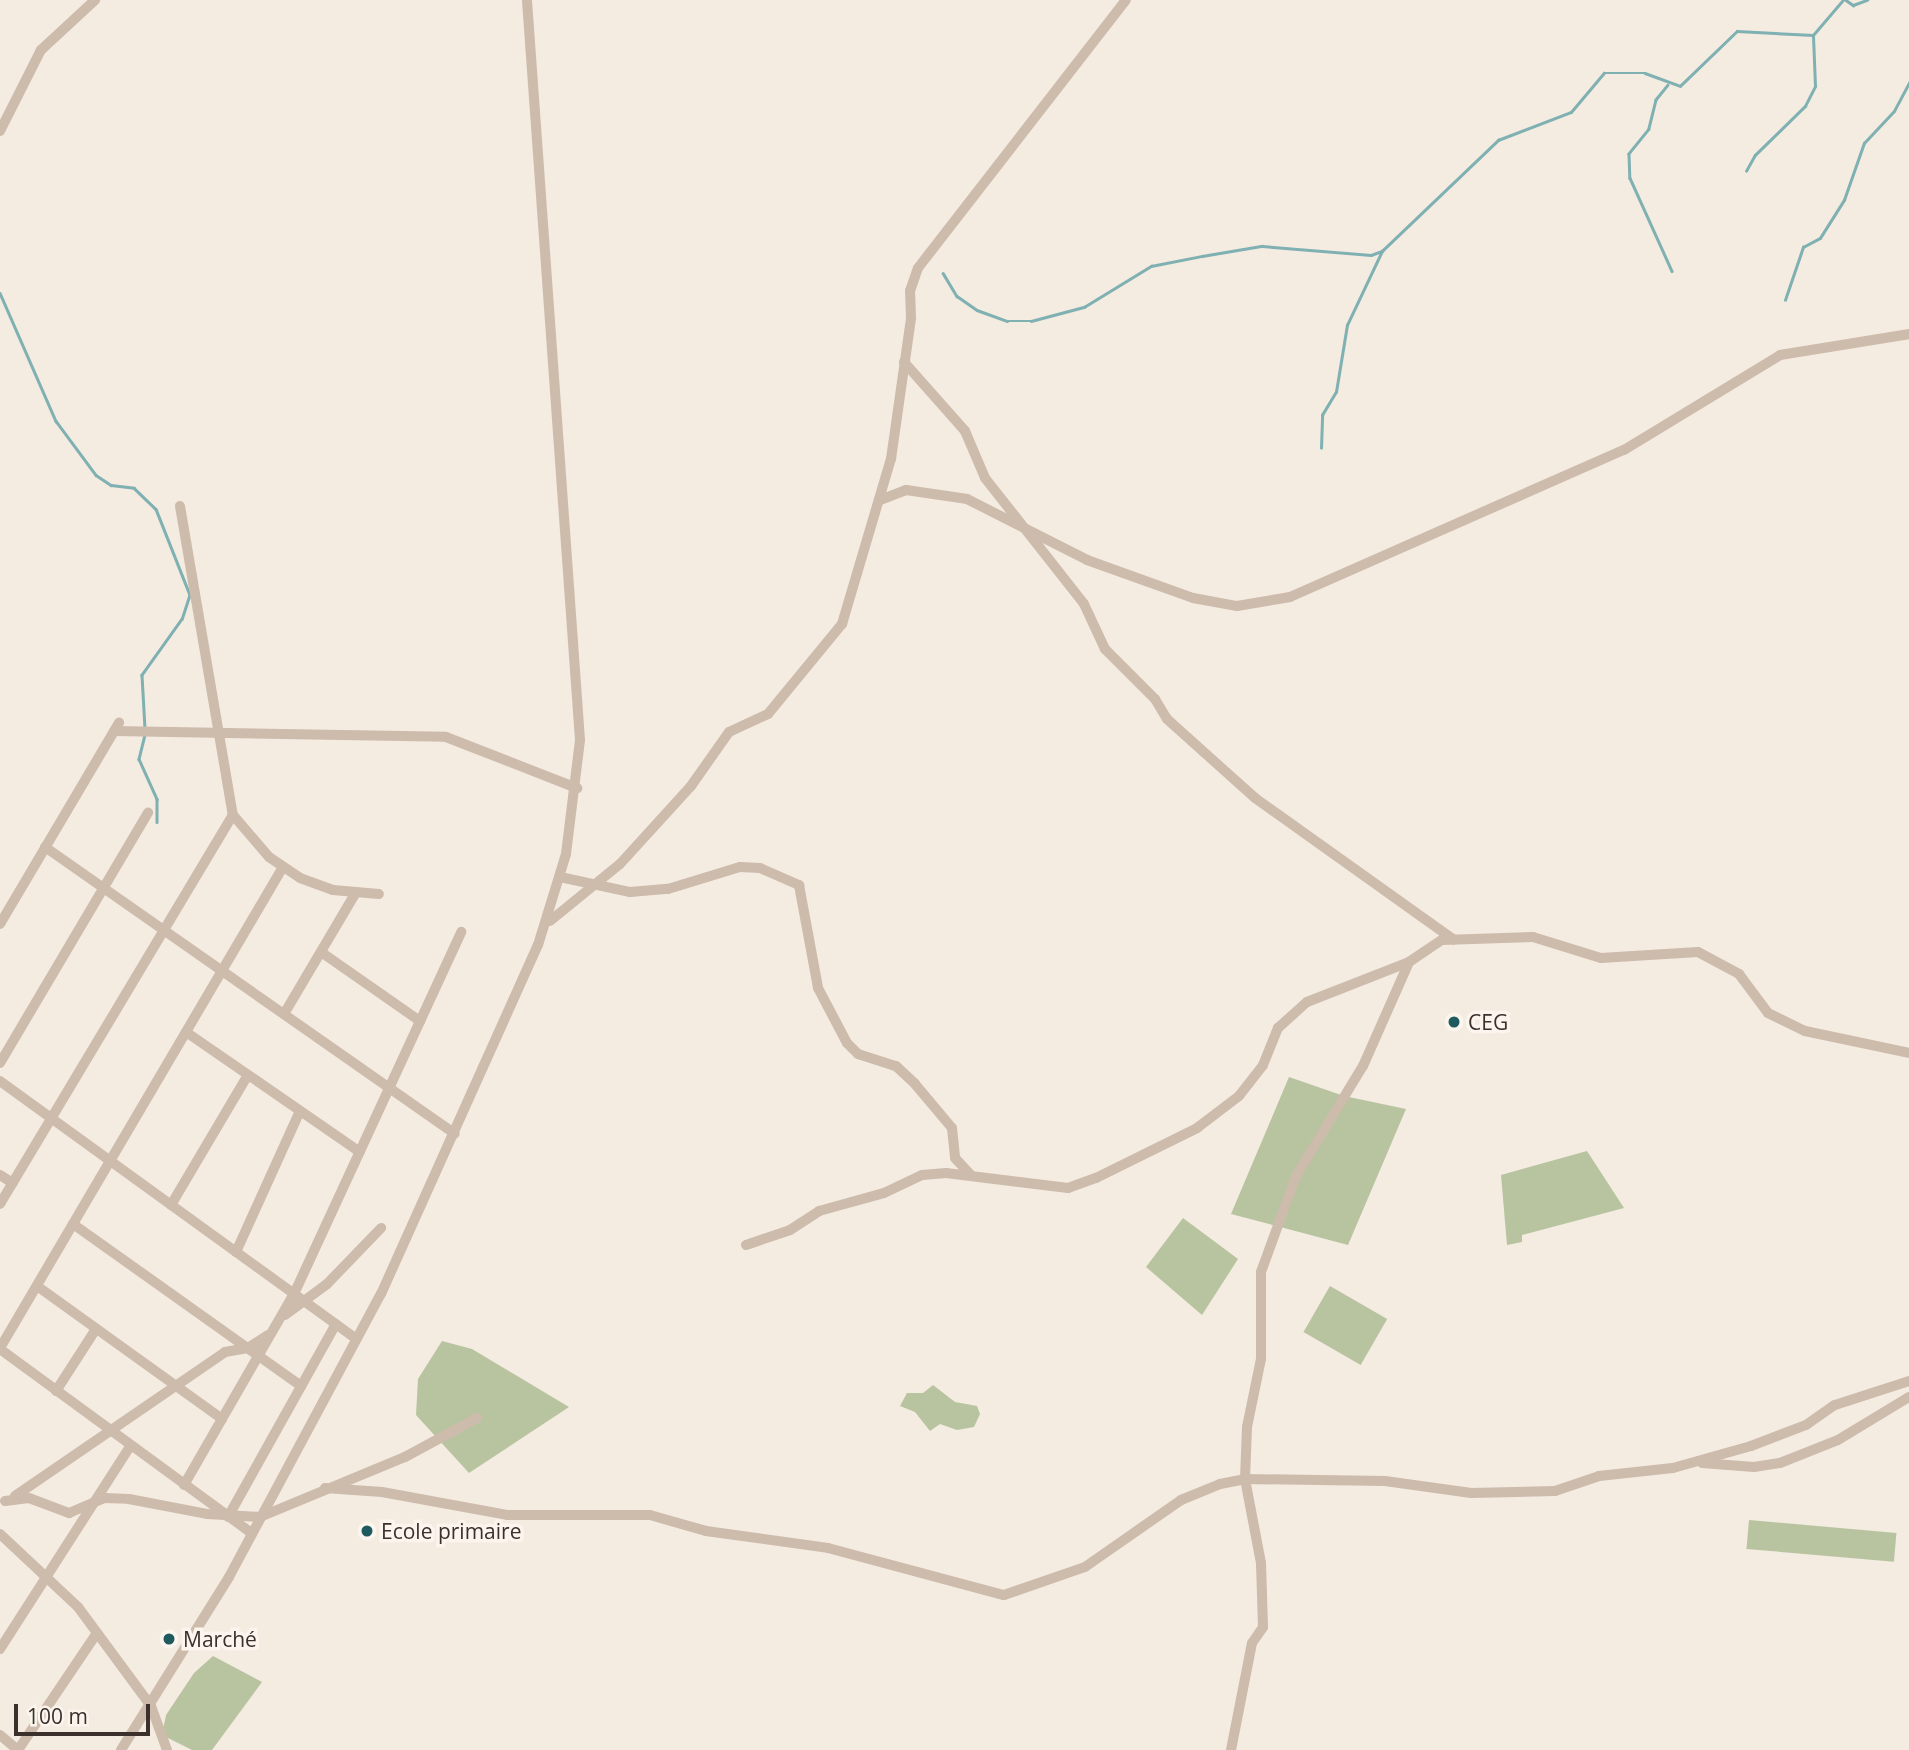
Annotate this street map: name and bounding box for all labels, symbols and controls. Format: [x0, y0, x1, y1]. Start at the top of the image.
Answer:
place label: CEG [1468, 1009, 1508, 1035]
marker: CEG [1446, 1014, 1462, 1030]
place label: Ecole primaire [381, 1518, 521, 1544]
marker: Ecole primaire [359, 1523, 375, 1539]
place label: Marché [183, 1626, 257, 1652]
marker: Marché [161, 1631, 177, 1647]
scale bar [18, 1690, 154, 1734]
text: 100 m [27, 1702, 88, 1730]

